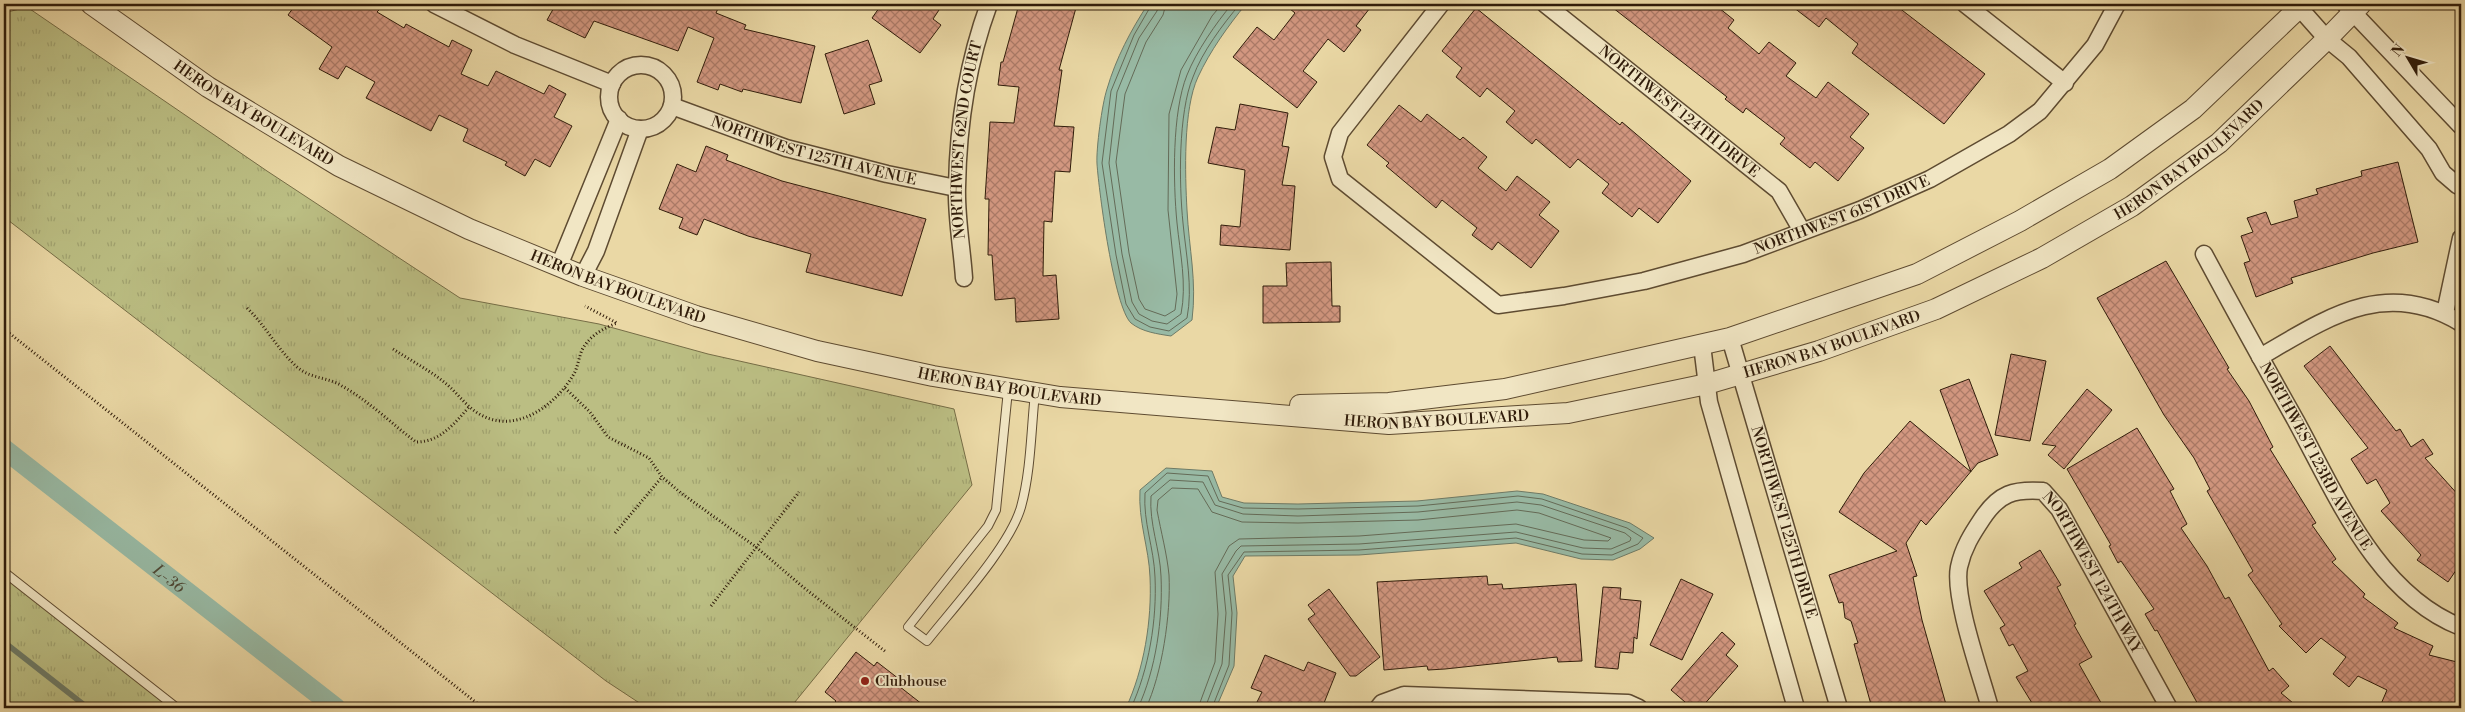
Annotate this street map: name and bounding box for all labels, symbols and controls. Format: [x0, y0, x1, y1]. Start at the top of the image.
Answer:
north arrow [2382, 32, 2432, 82]
street label: NORTHWEST 62ND COURT [948, 39, 987, 240]
text: N [2388, 41, 2409, 61]
street label: NORTHWEST 124TH DRIVE [1595, 42, 1763, 182]
street label: HERON BAY BOULEVARD [169, 56, 337, 171]
street label: HERON BAY BOULEVARD [2111, 96, 2268, 224]
street label: NORTHWEST 125TH AVENUE [708, 112, 918, 190]
street label: NORTHWEST 61ST DRIVE [1751, 171, 1933, 259]
street label: HERON BAY BOULEVARD [527, 246, 708, 328]
street label: HERON BAY BOULEVARD [1741, 306, 1923, 383]
street label: NORTHWEST 123RD AVENUE [2255, 359, 2376, 554]
street label: HERON BAY BOULEVARD [916, 364, 1102, 410]
street label: HERON BAY BOULEVARD [1343, 406, 1530, 434]
street label: NORTHWEST 125TH DRIVE [1746, 424, 1821, 621]
street label: NORTHWEST 124TH WAY [2038, 488, 2146, 658]
water label: L-36 [148, 560, 189, 598]
place label: Clubhouse [875, 672, 947, 691]
marker: Clubhouse [859, 675, 871, 687]

